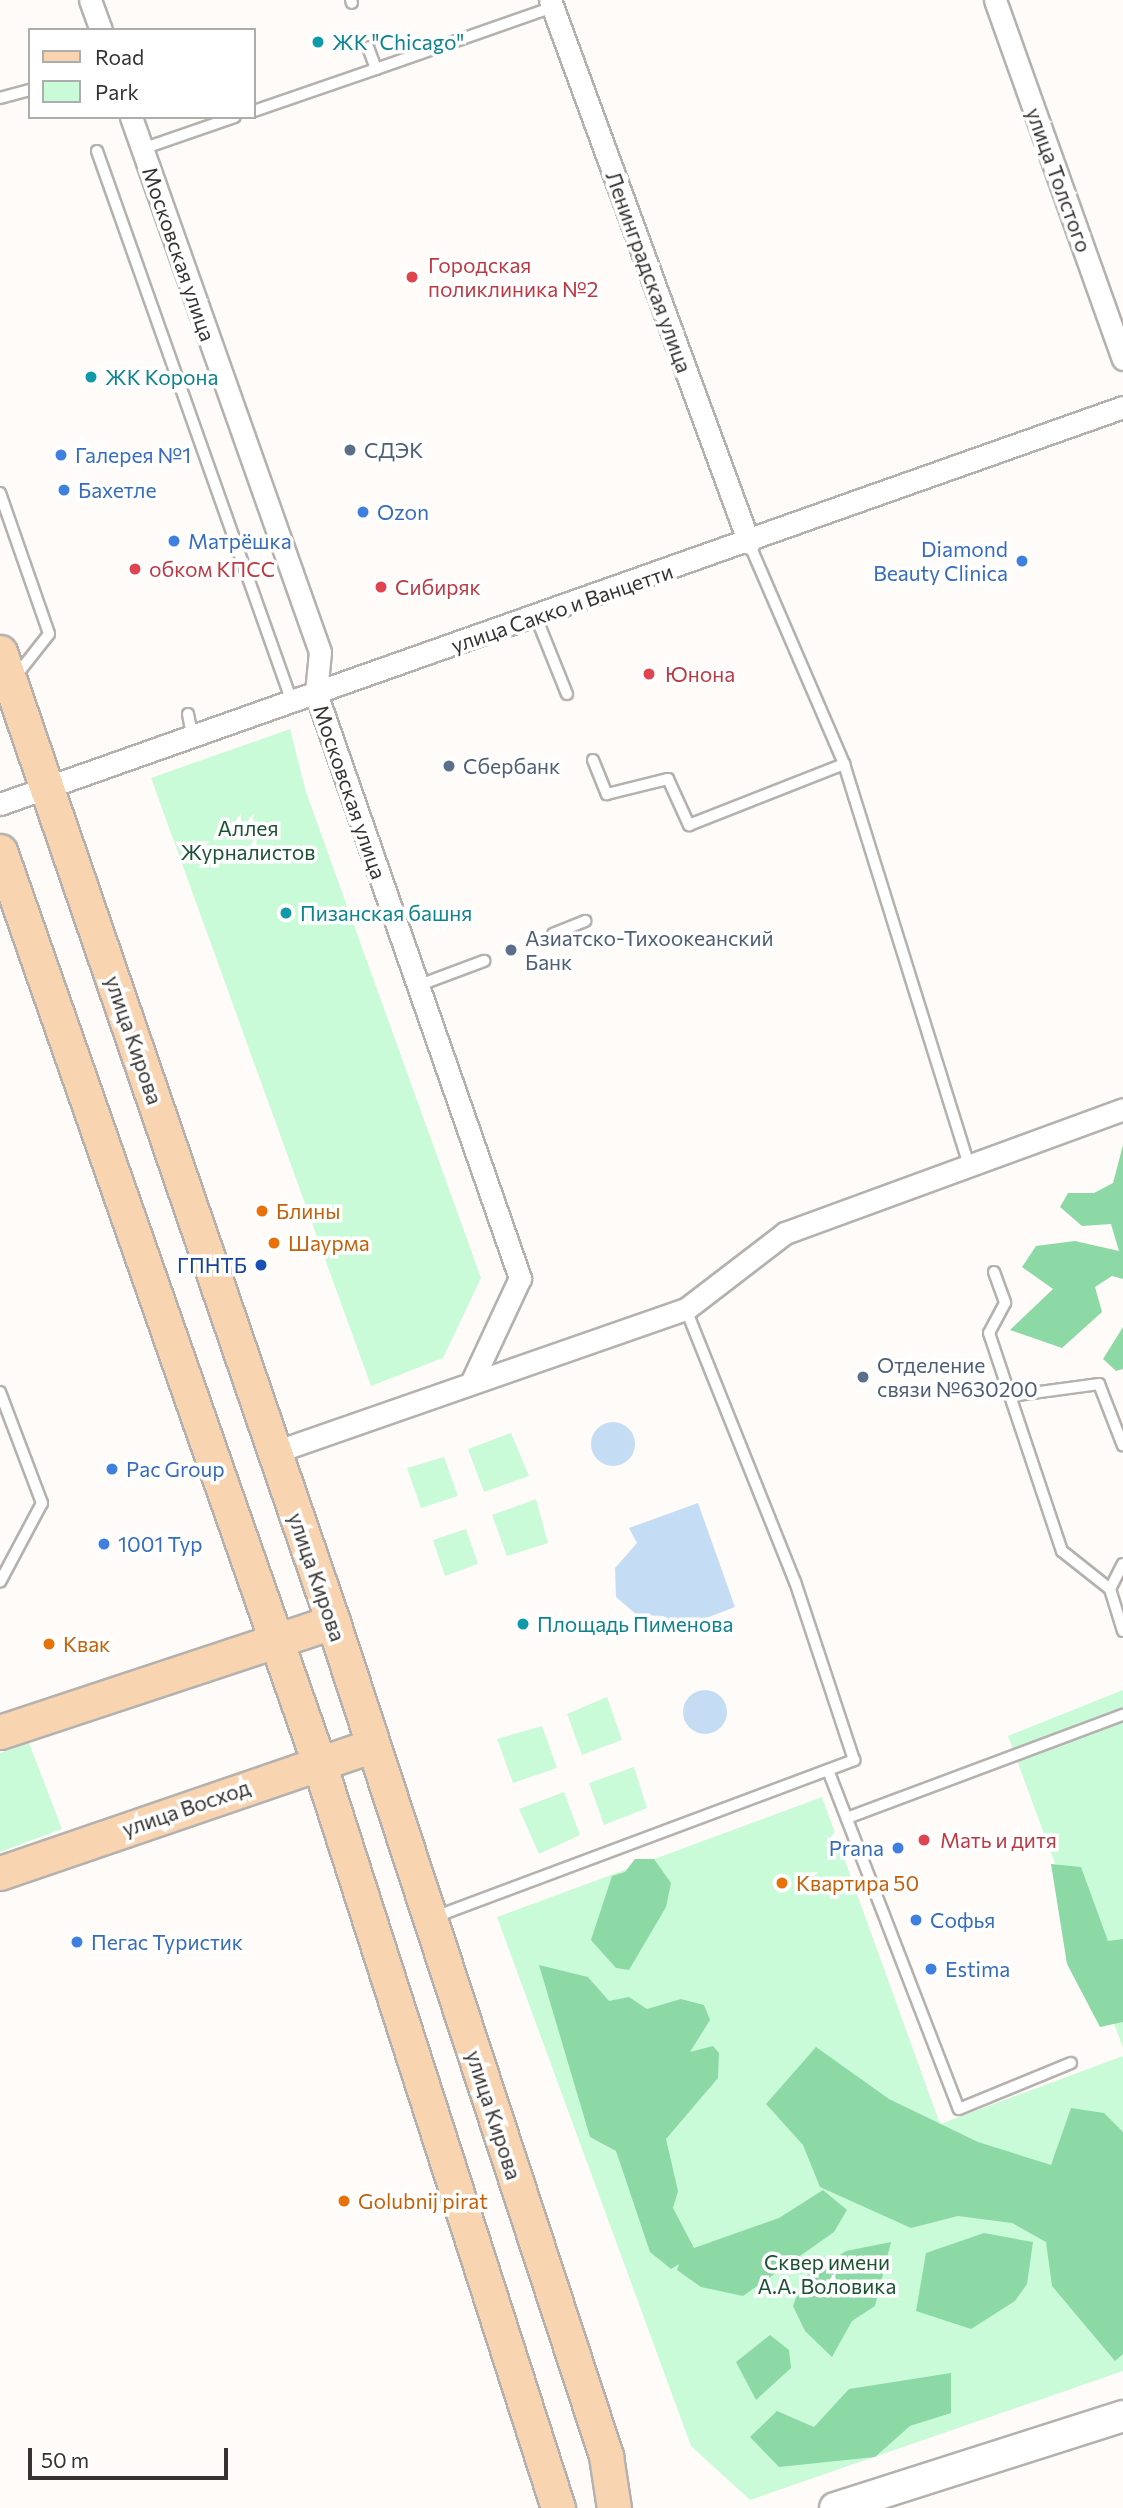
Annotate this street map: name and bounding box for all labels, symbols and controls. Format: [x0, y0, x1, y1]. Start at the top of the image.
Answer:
legend [28, 28, 256, 119]
place label: ЖК "Chicago" [332, 29, 464, 55]
marker: ЖК "Chicago" [310, 34, 326, 50]
text: Road [95, 44, 144, 69]
text: Park [95, 79, 139, 104]
street label: улица Толстого [1021, 104, 1097, 256]
street label: Московская улица [137, 164, 221, 344]
street label: Ленинградская улица [601, 168, 697, 376]
place label: Городская поликлиника №2 [428, 252, 598, 302]
marker: Городская поликлиника №2 [402, 267, 422, 287]
place label: ЖК Корона [105, 364, 218, 390]
marker: ЖК Корона [83, 369, 99, 385]
place label: СДЭК [364, 437, 423, 463]
place label: Галерея №1 [75, 442, 191, 468]
marker: СДЭК [342, 442, 358, 458]
marker: Галерея №1 [53, 447, 69, 463]
place label: Бахетле [78, 477, 156, 503]
marker: Бахетле [56, 482, 72, 498]
place label: Ozon [377, 499, 429, 525]
marker: Ozon [355, 504, 371, 520]
place label: Матрёшка [188, 528, 292, 554]
marker: Матрёшка [166, 533, 182, 549]
place label: Diamond Beauty Clinica [873, 536, 1008, 586]
marker: Diamond Beauty Clinica [1014, 553, 1030, 569]
place label: обком КПСС [149, 556, 275, 582]
street label: улица Сакко и Ванцетти [448, 558, 676, 658]
marker: обком КПСС [127, 561, 143, 577]
place label: Сибиряк [395, 574, 481, 600]
marker: Сибиряк [373, 579, 389, 595]
place label: Юнона [665, 661, 735, 687]
marker: Юнона [639, 664, 659, 684]
street label: Московская улица [308, 702, 392, 882]
place label: Сбербанк [463, 753, 560, 779]
marker: Сбербанк [441, 758, 457, 774]
park label: Аллея Журналистов [181, 815, 315, 865]
place label: Пизанская башня [300, 900, 472, 926]
marker: Пизанская башня [278, 905, 294, 921]
place label: Азиатско-Тихоокеанский Банк [525, 925, 774, 975]
marker: Азиатско-Тихоокеанский Банк [503, 942, 519, 958]
street label: улица Кирова [100, 972, 168, 1108]
place label: Блины [276, 1198, 341, 1224]
marker: Блины [254, 1203, 270, 1219]
place label: Шаурма [288, 1230, 370, 1256]
marker: Шаурма [266, 1235, 282, 1251]
place label: ГПНТБ [177, 1252, 247, 1278]
marker: ГПНТБ [253, 1257, 269, 1273]
place label: Отделение связи №630200 [877, 1352, 1038, 1402]
marker: Отделение связи №630200 [855, 1369, 871, 1385]
place label: Pac Group [126, 1456, 225, 1482]
marker: Pac Group [104, 1461, 120, 1477]
street label: улица Кирова [283, 1509, 351, 1645]
place label: 1001 Тур [118, 1531, 203, 1557]
marker: 1001 Тур [96, 1536, 112, 1552]
place label: Площадь Пименова [537, 1611, 733, 1637]
marker: Площадь Пименова [515, 1616, 531, 1632]
place label: Квак [63, 1631, 110, 1657]
marker: Квак [41, 1636, 57, 1652]
street label: улица Восход [119, 1774, 253, 1842]
place label: Мать и дитя [940, 1827, 1057, 1853]
marker: Мать и дитя [914, 1830, 934, 1850]
place label: Prana [829, 1835, 884, 1861]
marker: Prana [890, 1840, 906, 1856]
place label: Квартира 50 [796, 1870, 919, 1896]
marker: Квартира 50 [774, 1875, 790, 1891]
place label: Софья [930, 1907, 995, 1933]
marker: Софья [908, 1912, 924, 1928]
place label: Пегас Туристик [91, 1929, 243, 1955]
marker: Пегас Туристик [69, 1934, 85, 1950]
place label: Estima [945, 1956, 1010, 1982]
marker: Estima [923, 1961, 939, 1977]
street label: улица Кирова [461, 2047, 527, 2183]
place label: Golubnij pirat [358, 2188, 488, 2214]
marker: Golubnij pirat [336, 2193, 352, 2209]
park label: Cквер имени А.А. Воловика [758, 2249, 896, 2299]
scale bar [32, 2434, 231, 2478]
text: 50 m [41, 2447, 89, 2472]

